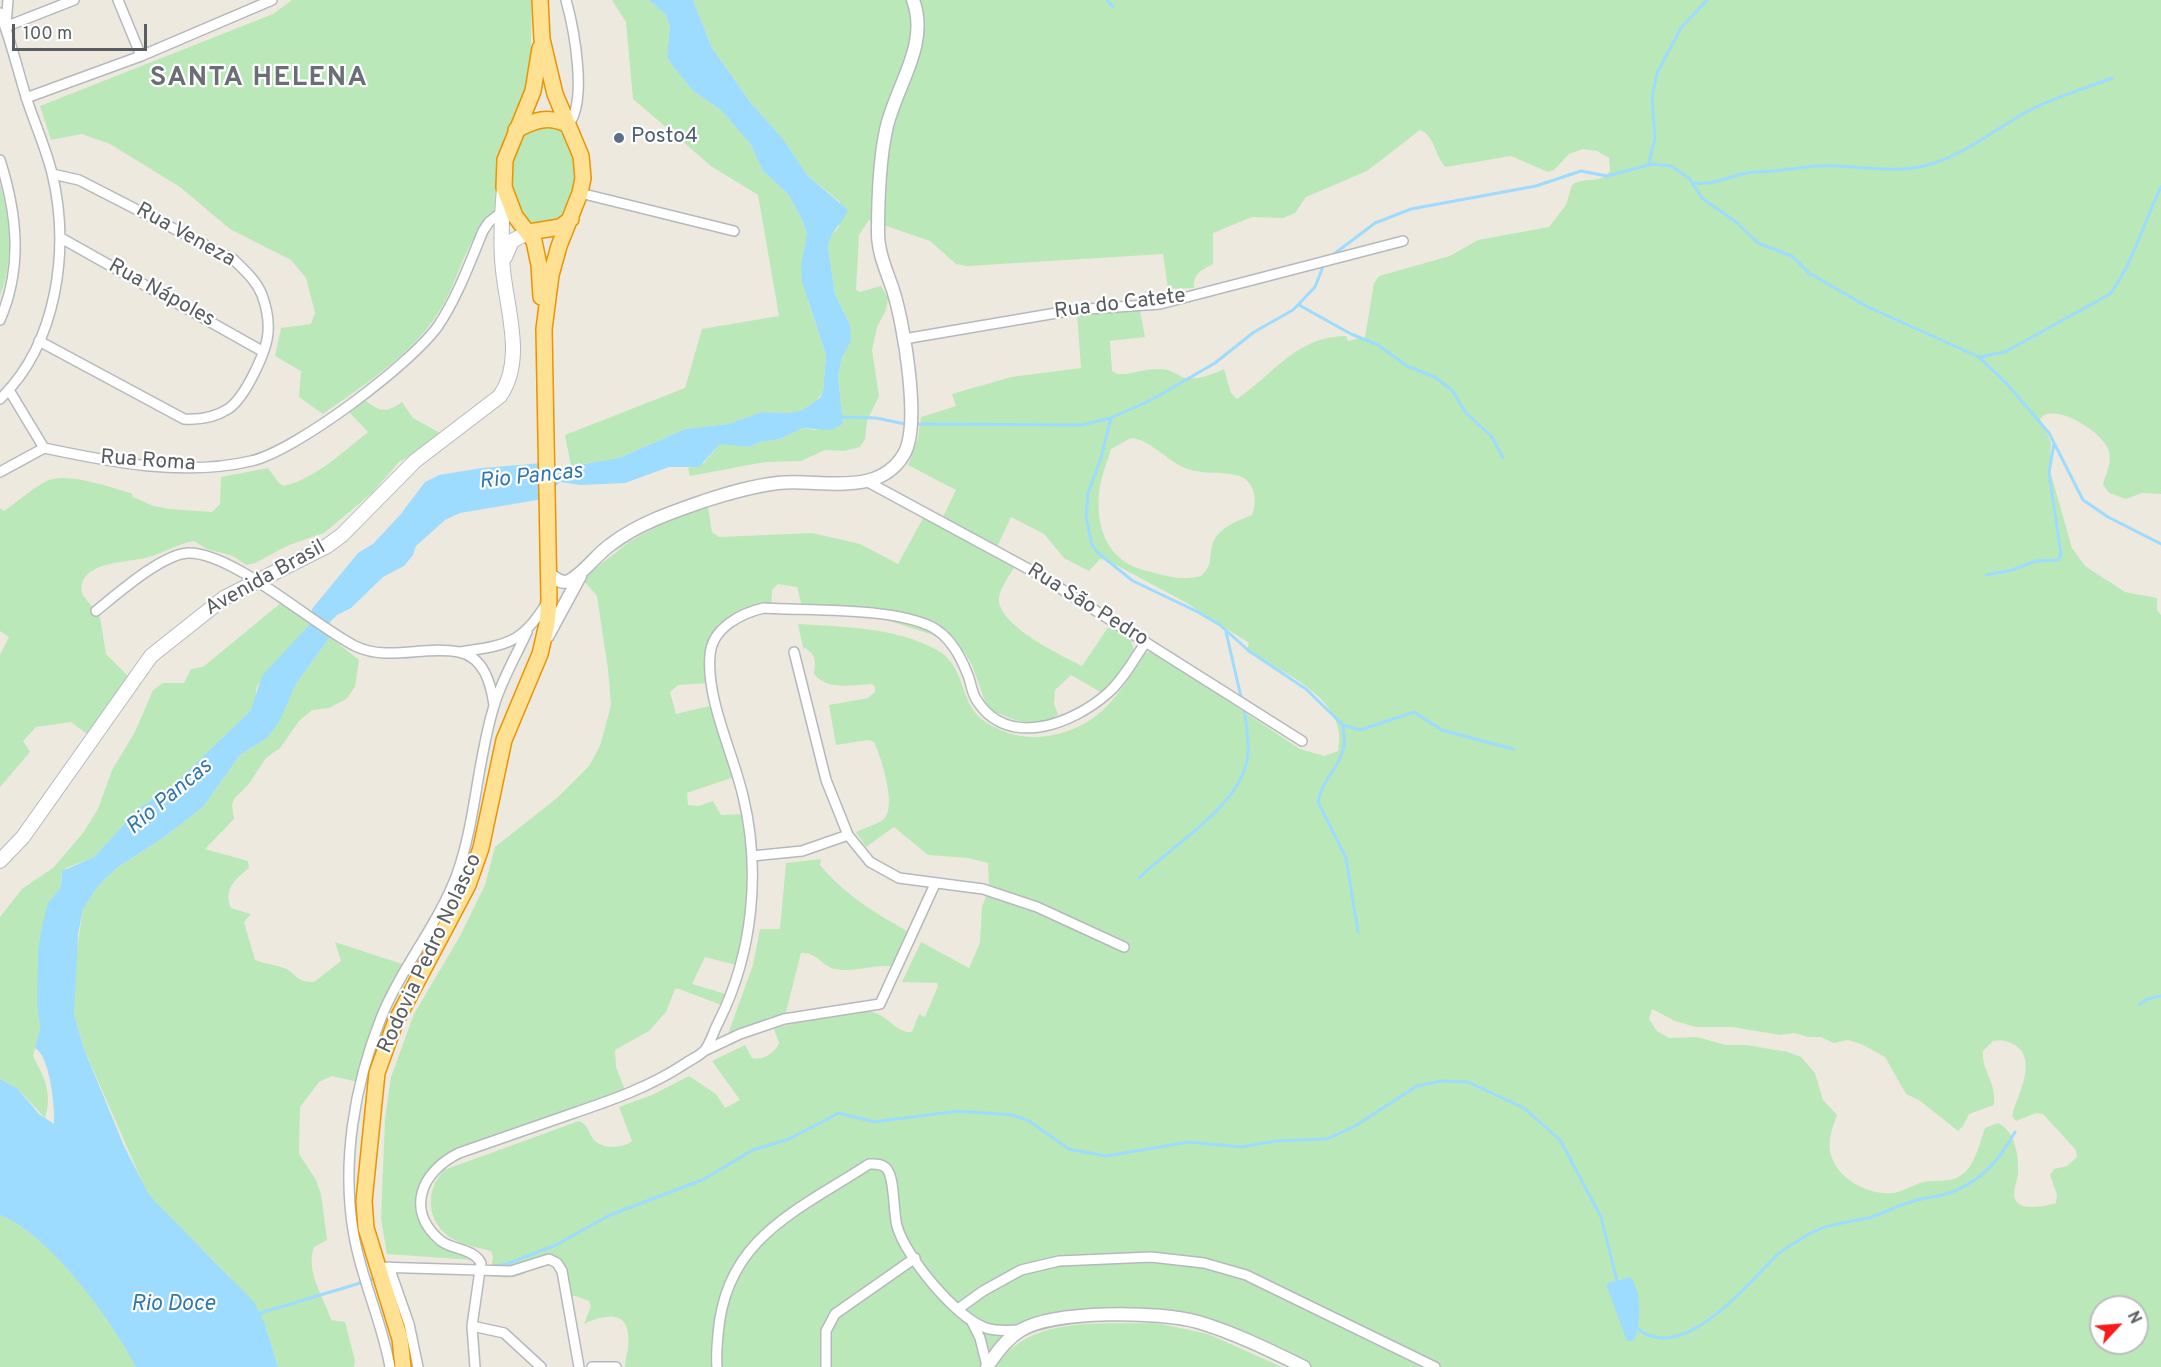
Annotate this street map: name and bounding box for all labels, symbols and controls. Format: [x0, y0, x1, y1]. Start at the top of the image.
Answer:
scale bar [15, 12, 150, 50]
text: 100 m [23, 23, 72, 46]
district label: SANTA HELENA [150, 64, 368, 96]
place label: Posto4 [631, 125, 698, 151]
marker: Posto4 [612, 131, 626, 145]
street label: Rua Veneza [131, 198, 239, 274]
street label: Rua Nápoles [103, 254, 219, 334]
street label: Rua do Catete [1053, 284, 1187, 326]
street label: Rua Roma [99, 446, 197, 478]
water label: Rio Pancas [478, 459, 584, 497]
street label: Avenida Brasil [201, 536, 331, 622]
street label: Rua São Pedro [1022, 559, 1152, 653]
water label: Rio Pancas [122, 755, 218, 841]
street label: Rodovia Pedro Nolasco [374, 850, 488, 1058]
water label: Rio Doce [131, 1293, 215, 1319]
north arrow [2089, 1295, 2149, 1355]
text: N [2122, 1308, 2145, 1328]

